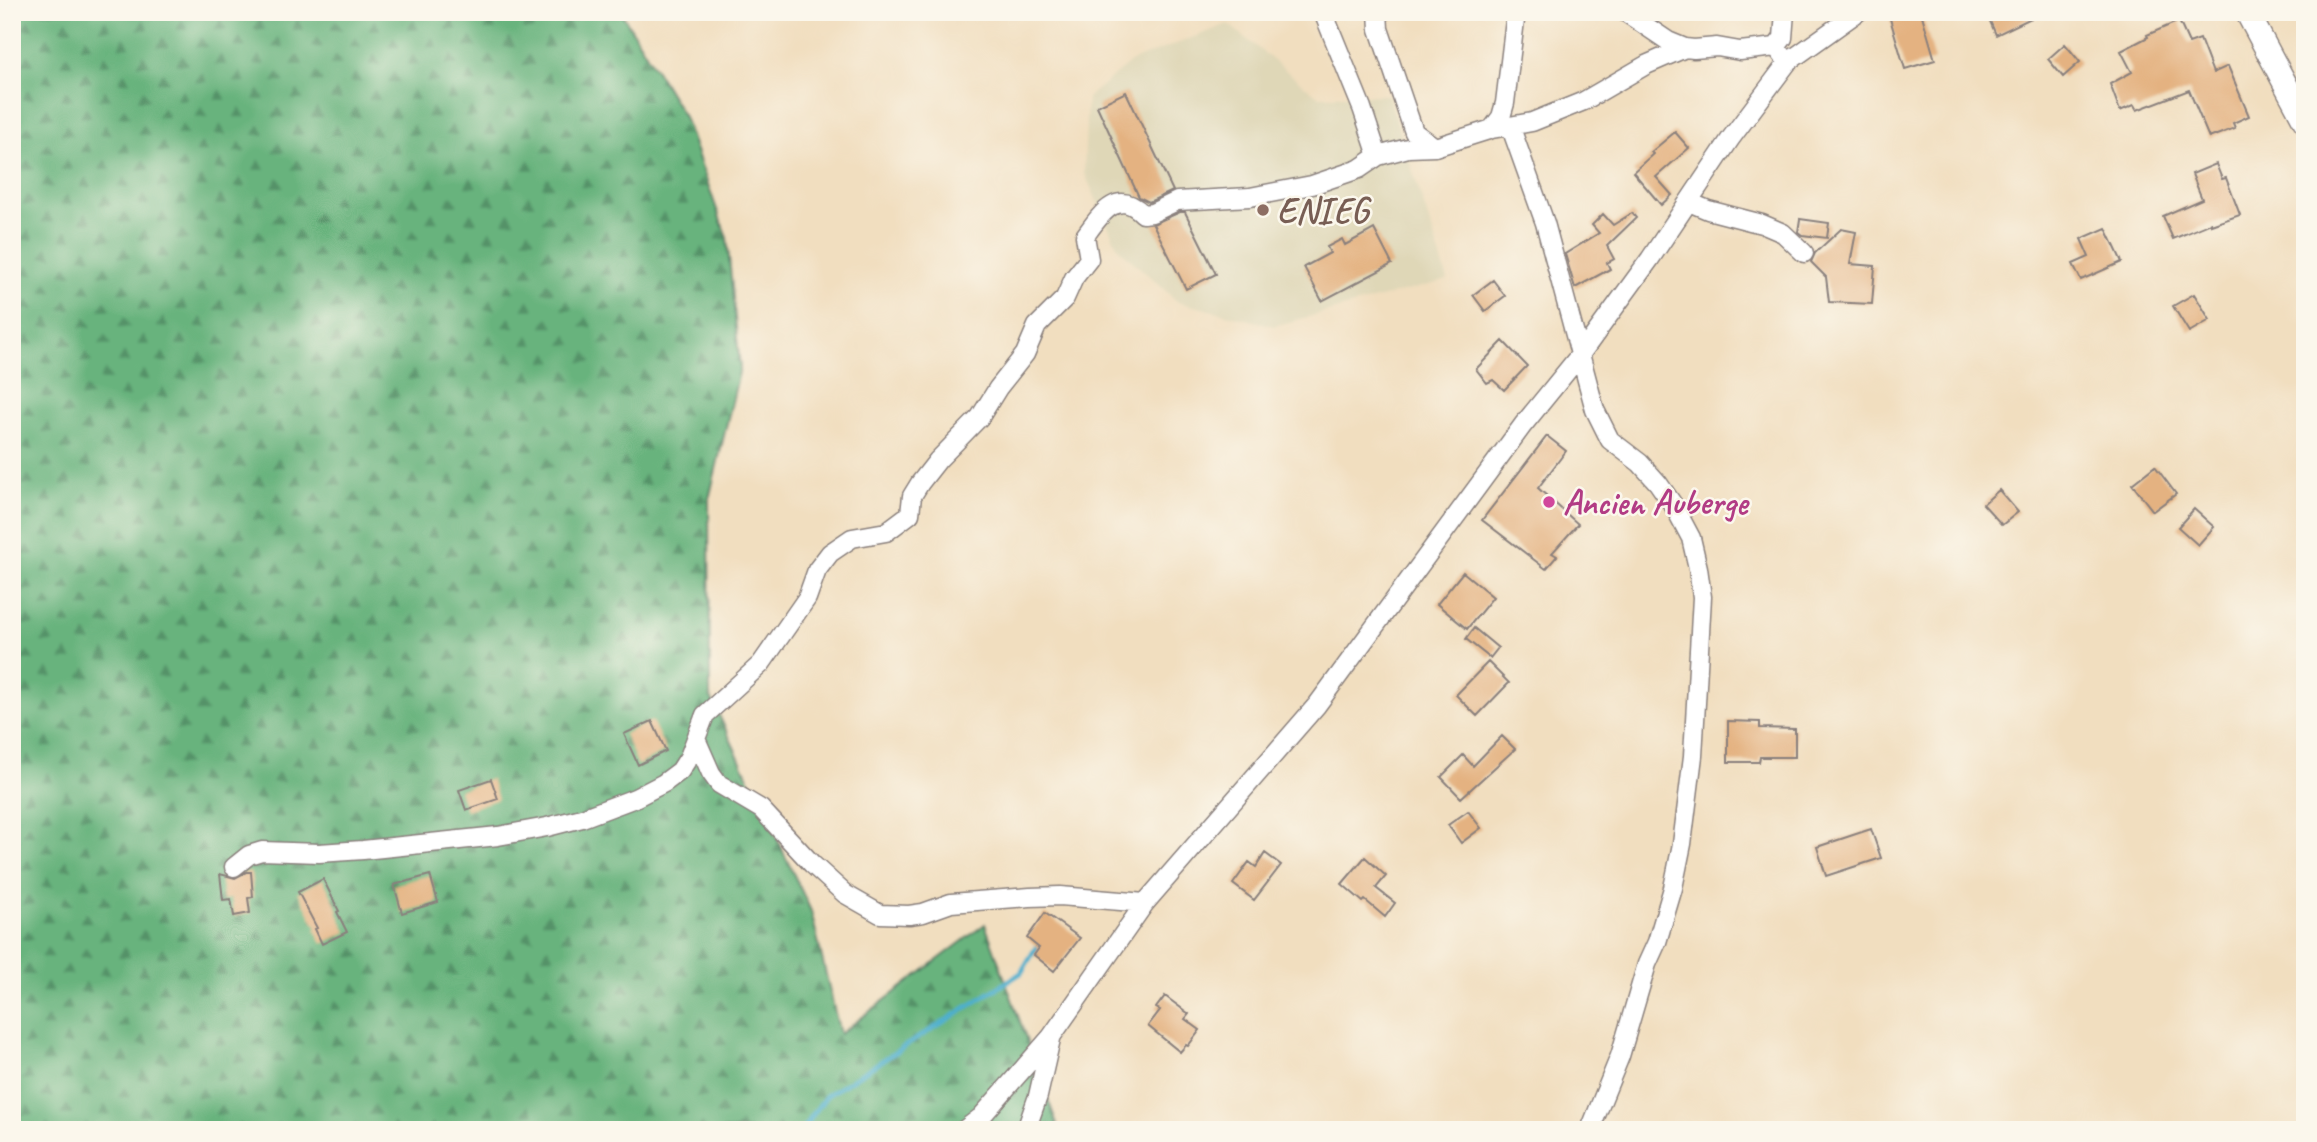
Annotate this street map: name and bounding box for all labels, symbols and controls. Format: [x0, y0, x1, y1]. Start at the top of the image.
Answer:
place label: ENIEG [1277, 188, 1372, 233]
marker: ENIEG [1255, 202, 1271, 218]
place label: Ancien Auberge [1563, 480, 1750, 525]
marker: Ancien Auberge [1541, 494, 1557, 510]

